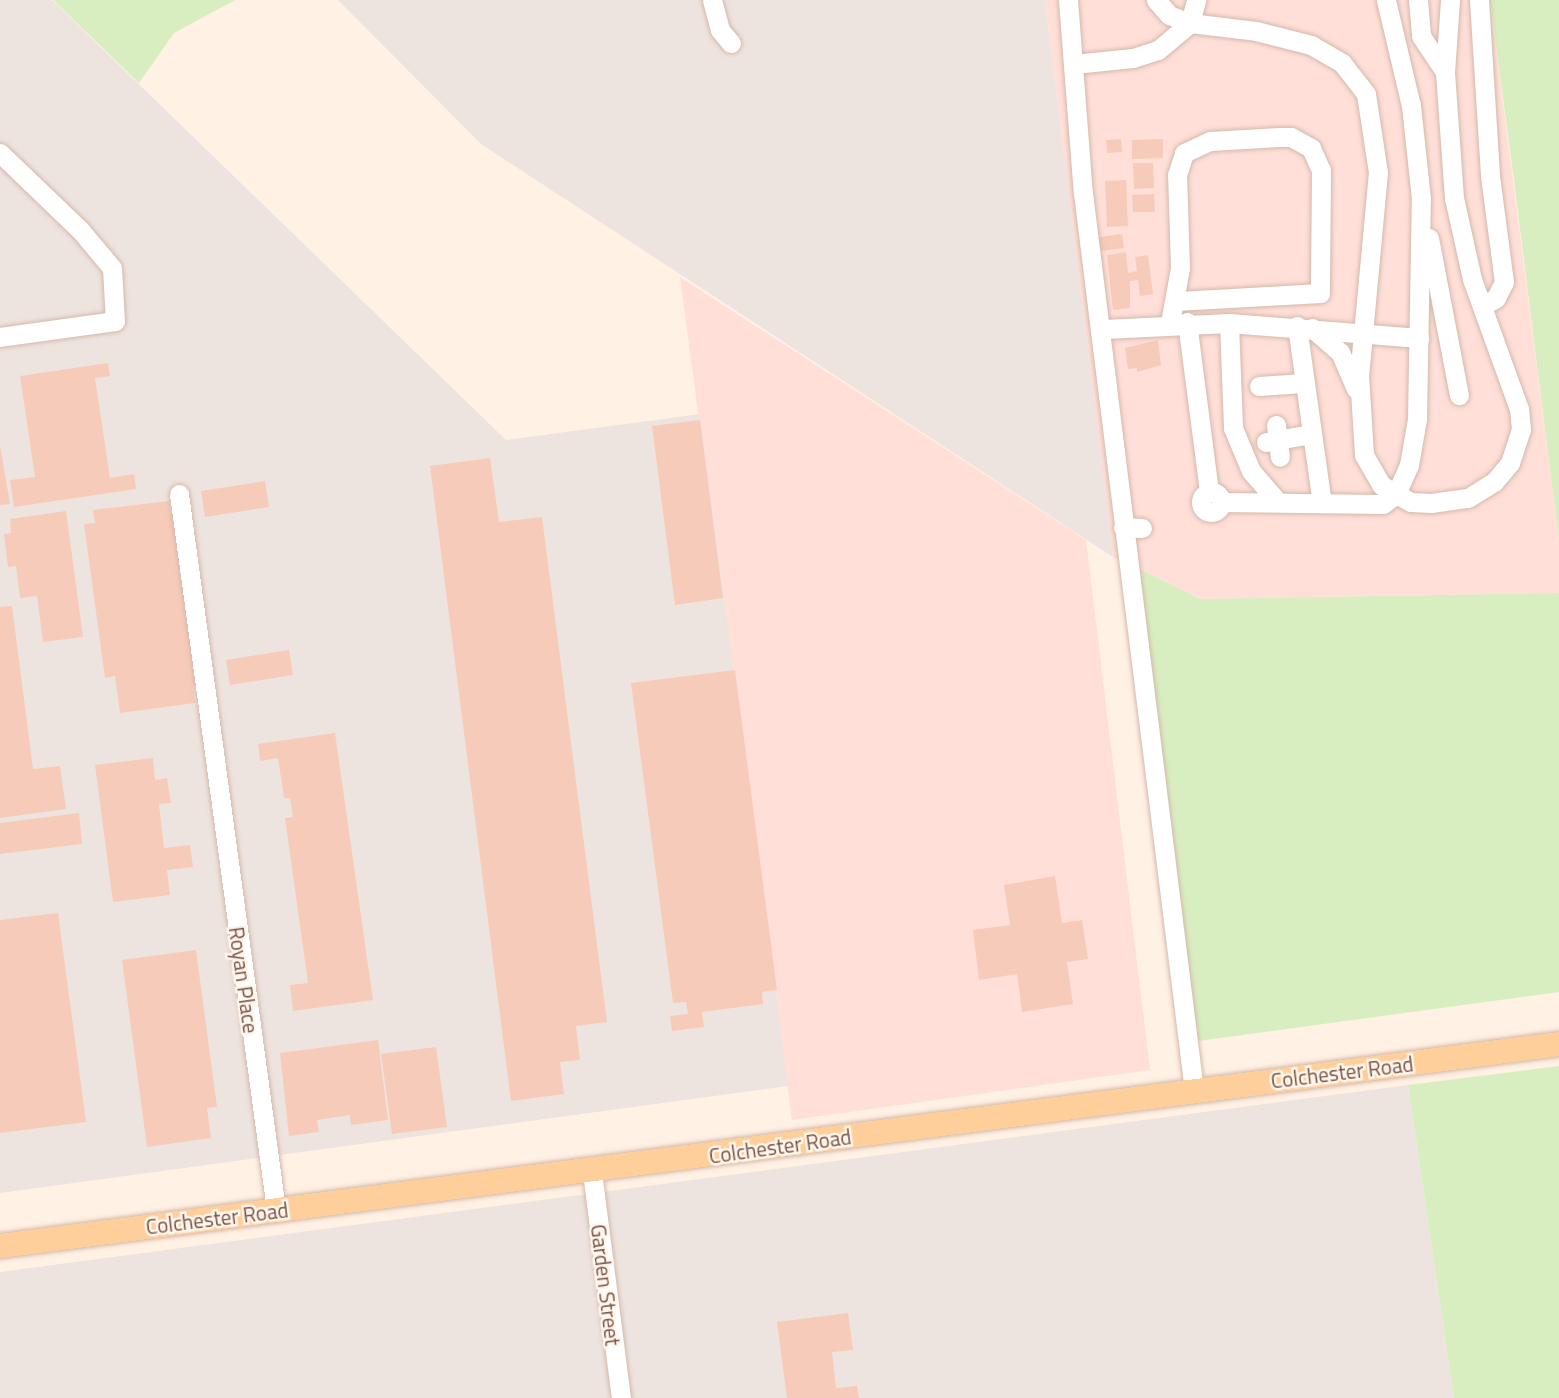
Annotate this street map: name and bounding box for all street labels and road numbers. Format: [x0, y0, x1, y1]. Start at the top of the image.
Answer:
street label: Royan Place [224, 925, 264, 1035]
street label: Colchester Road [1269, 1051, 1415, 1093]
street label: Colchester Road [707, 1124, 853, 1168]
street label: Colchester Road [144, 1197, 290, 1239]
street label: Garden Street [586, 1223, 626, 1347]

